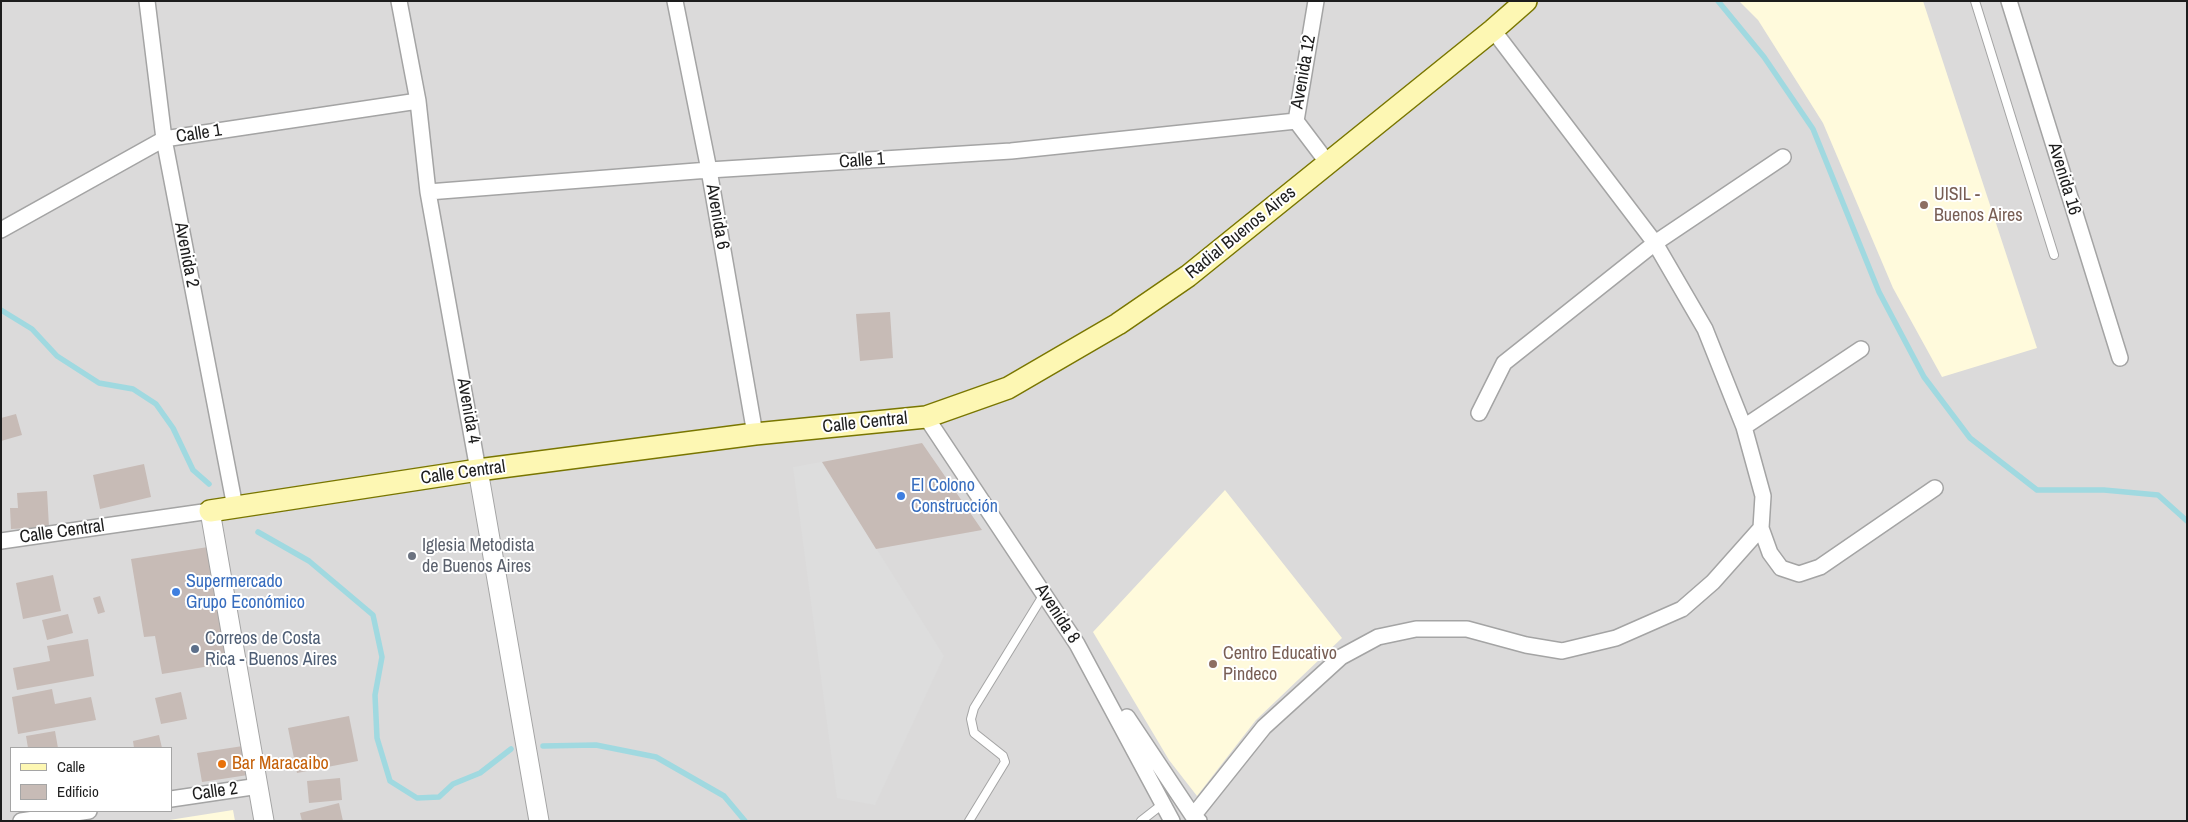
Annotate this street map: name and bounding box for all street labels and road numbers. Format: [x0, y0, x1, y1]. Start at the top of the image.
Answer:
street label: Avenida 12 [1287, 33, 1321, 111]
street label: Calle 1 [175, 120, 223, 148]
street label: Avenida 16 [2043, 140, 2085, 218]
street label: Calle 1 [838, 149, 886, 173]
street label: Radial Buenos Aires [1182, 182, 1300, 284]
street label: Avenida 6 [701, 183, 733, 251]
street label: Avenida 2 [169, 220, 203, 290]
street label: Avenida 4 [452, 377, 484, 445]
street label: Calle Central [821, 408, 909, 438]
street label: Calle Central [419, 456, 507, 490]
street label: Calle Central [18, 515, 106, 549]
street label: Avenida 8 [1030, 580, 1084, 648]
street label: Calle 2 [191, 778, 239, 806]

